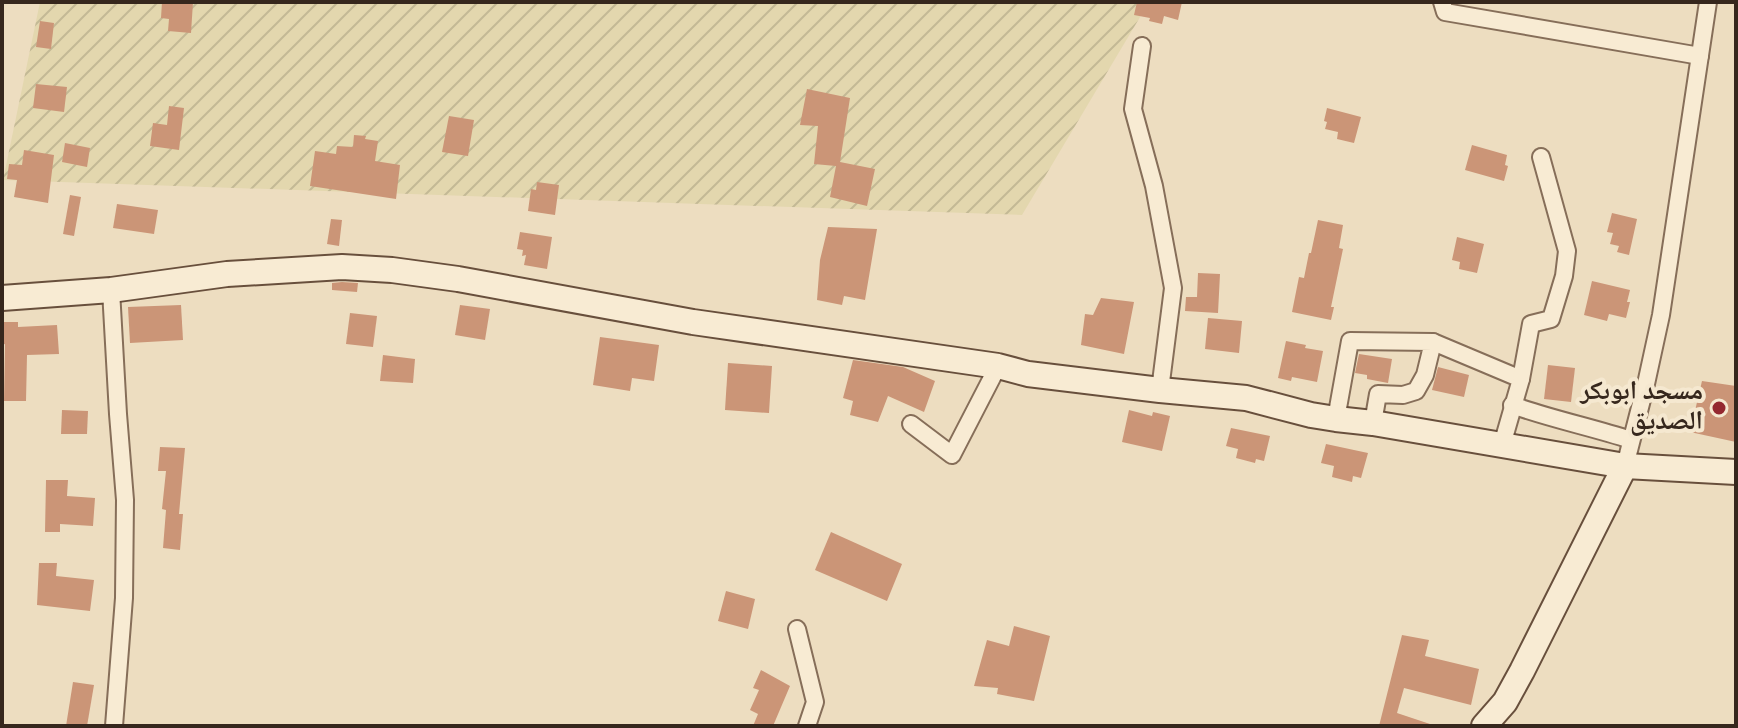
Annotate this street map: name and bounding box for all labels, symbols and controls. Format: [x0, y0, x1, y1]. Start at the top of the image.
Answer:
place label: مسجد ابوبكر الصديق [1579, 371, 1703, 445]
marker: مسجد ابوبكر الصديق [1710, 399, 1728, 417]

